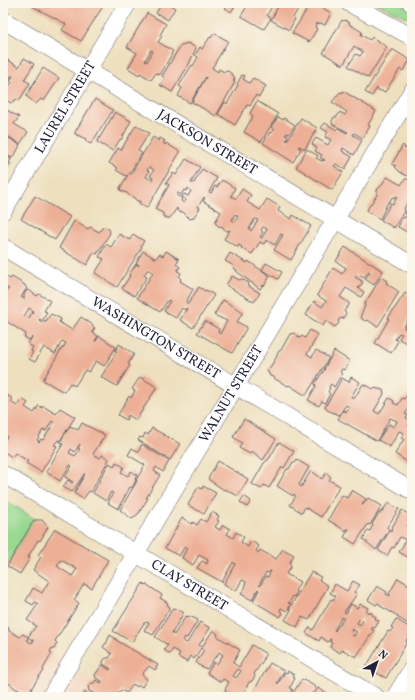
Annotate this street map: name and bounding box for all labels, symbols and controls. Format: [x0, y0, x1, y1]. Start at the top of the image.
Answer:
street label: LAUREL STREET [30, 58, 100, 157]
street label: JACKSON STREET [154, 105, 261, 180]
street label: WASHINGTON STREET [88, 292, 224, 384]
street label: WALNUT STREET [195, 342, 267, 446]
street label: CLAY STREET [147, 555, 231, 616]
north arrow [357, 642, 397, 682]
text: N [375, 647, 390, 664]

